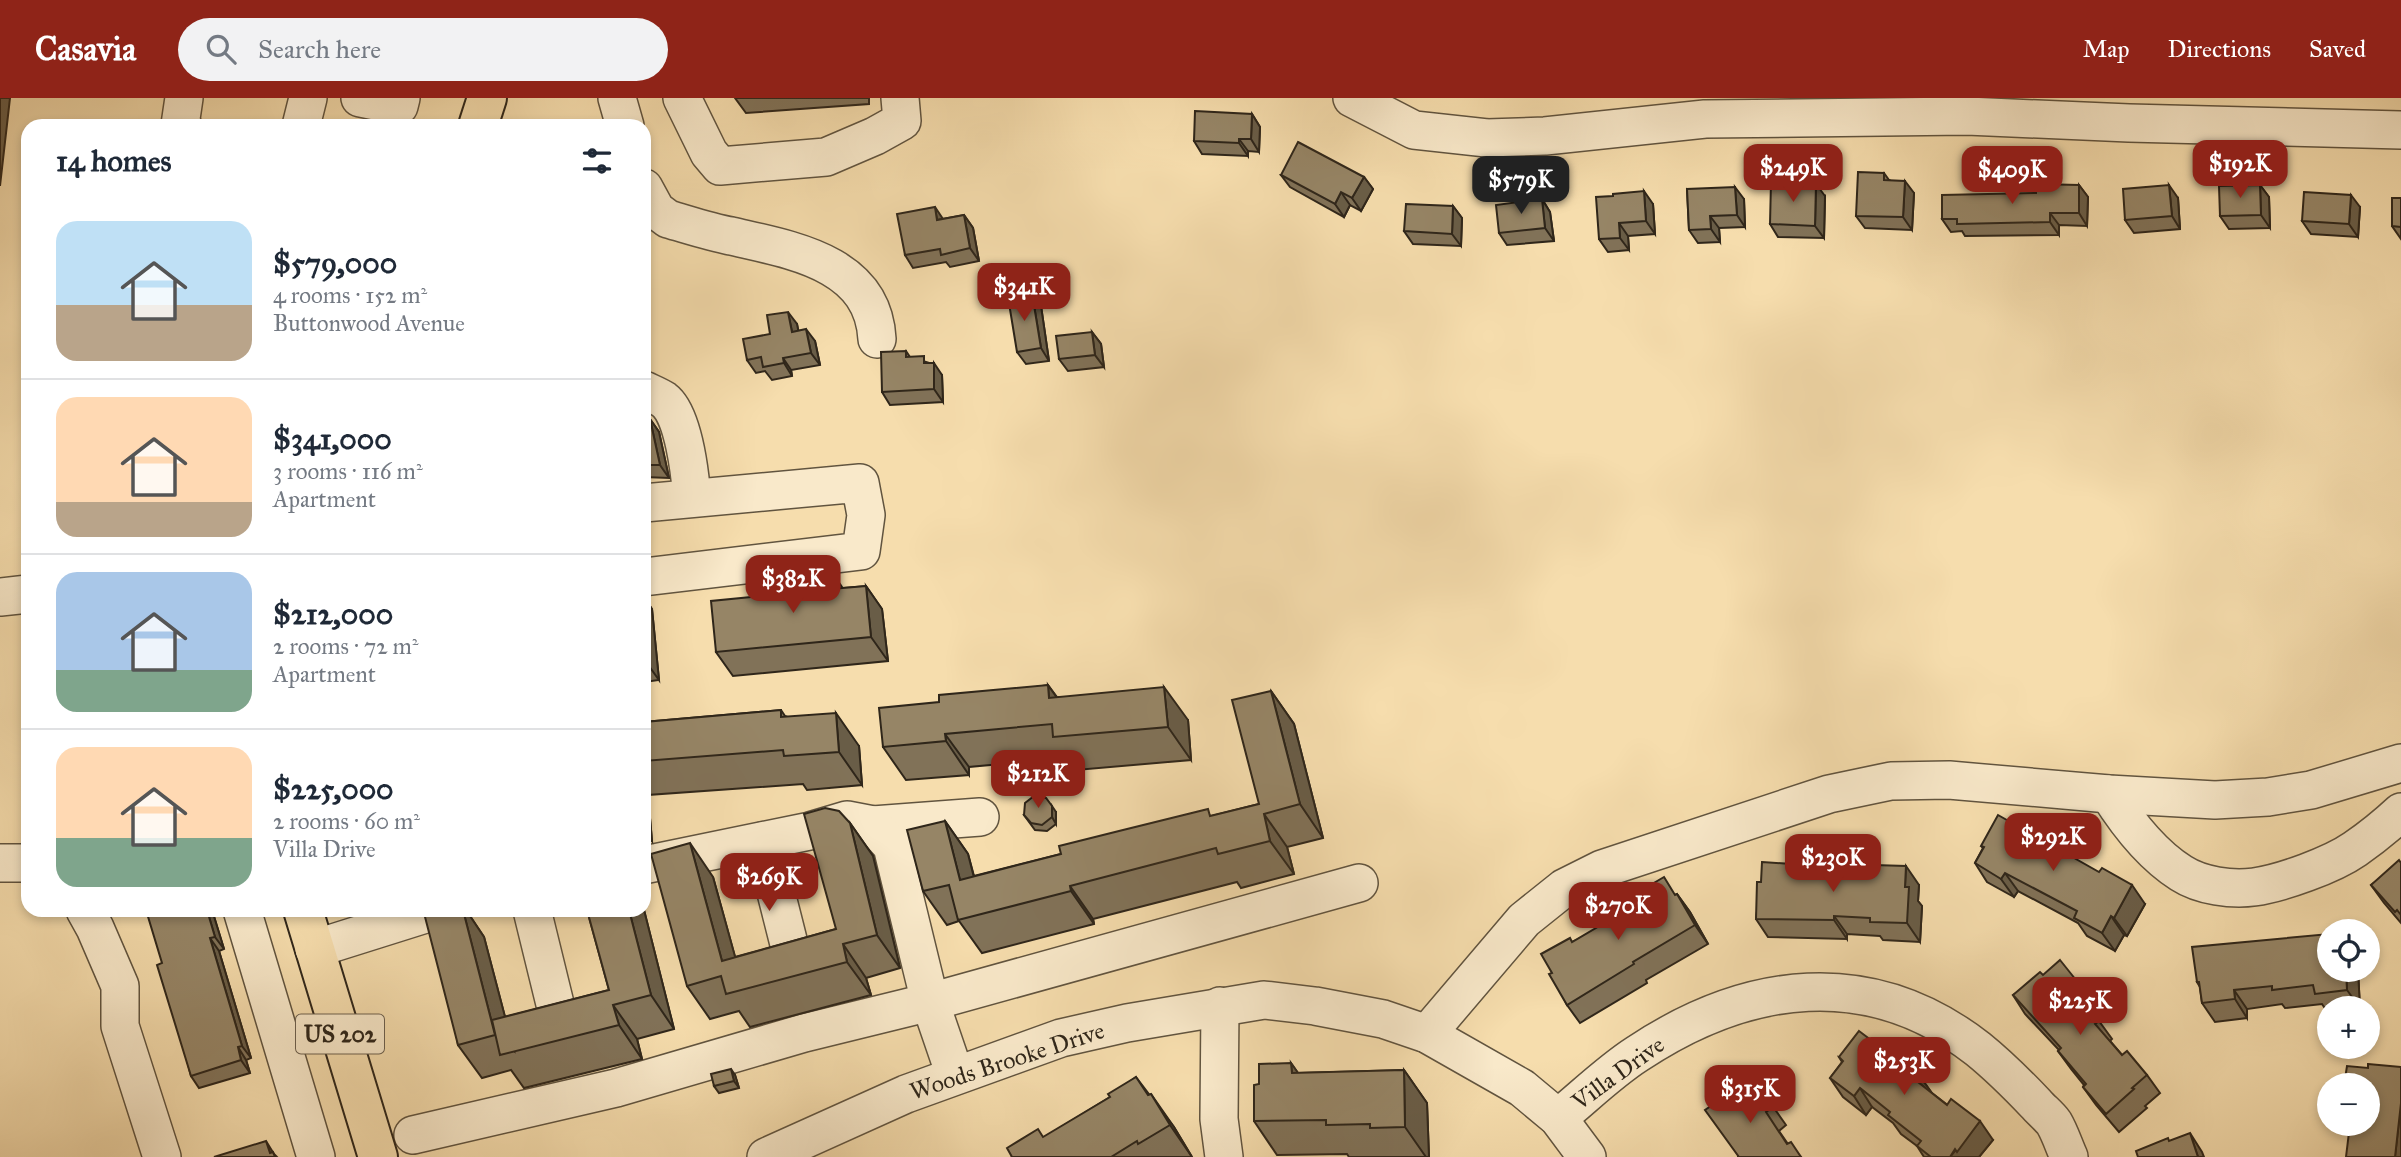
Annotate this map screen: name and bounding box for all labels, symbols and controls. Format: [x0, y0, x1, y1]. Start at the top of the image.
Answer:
search box [178, 18, 668, 81]
text: Casavia [35, 29, 136, 69]
icon: search [202, 30, 240, 68]
text: Search here [258, 33, 381, 65]
text: Map [2083, 34, 2130, 64]
text: Directions [2168, 34, 2271, 64]
text: Saved [2309, 34, 2366, 64]
pin: $192K [2191, 140, 2289, 200]
icon: filters [578, 142, 616, 180]
text: 14 homes [56, 143, 171, 179]
pin: $249K [1744, 144, 1842, 204]
pin: $409K [1963, 146, 2061, 206]
text: $192K [2209, 149, 2271, 177]
text: $249K [1760, 153, 1826, 181]
text: $409K [1978, 155, 2046, 183]
pin: $579K [1472, 156, 1570, 216]
text: $579K [1488, 165, 1554, 193]
text: $579,000 [273, 245, 397, 281]
icon: home [112, 249, 196, 333]
pin: $341K [975, 264, 1073, 323]
text: $341K [993, 272, 1055, 300]
text: 4 rooms · 152 m² [273, 281, 427, 309]
text: Buttonwood Avenue [273, 309, 465, 337]
text: $341,000 [273, 421, 392, 457]
icon: home [112, 425, 196, 509]
text: 3 rooms · 116 m² [273, 457, 423, 485]
text: Apartment [273, 485, 376, 513]
pin: $382K [744, 556, 842, 615]
text: $382K [762, 564, 824, 592]
text: $212,000 [273, 596, 393, 632]
icon: home [112, 600, 196, 684]
text: 2 rooms · 72 m² [273, 632, 418, 660]
text: Apartment [273, 660, 376, 688]
pin: $212K [989, 750, 1087, 810]
text: $212K [1007, 759, 1069, 787]
text: $225,000 [273, 771, 394, 807]
icon: home [112, 775, 196, 859]
text: 2 rooms · 60 m² [273, 807, 420, 835]
pin: $292K [2004, 814, 2102, 873]
text: $292K [2020, 822, 2086, 850]
pin: $230K [1784, 834, 1882, 894]
text: Villa Drive [273, 835, 376, 863]
text: $230K [1801, 843, 1865, 871]
pin: $269K [720, 854, 818, 913]
text: $269K [736, 862, 802, 890]
pin: $270K [1569, 882, 1667, 942]
text: $270K [1585, 891, 1651, 919]
map controls [2317, 919, 2380, 1136]
button: locate [2317, 919, 2380, 982]
pin: $225K [2031, 978, 2129, 1037]
text: $225K [2048, 986, 2112, 1014]
button: + [2317, 996, 2380, 1059]
road number: US 202 [296, 1015, 384, 1054]
street label: Woods Brooke Drive [906, 1015, 1108, 1107]
street label: Villa Drive [1565, 1029, 1670, 1117]
pin: $253K [1855, 1038, 1953, 1097]
text: $253K [1873, 1046, 1935, 1074]
pin: $315K [1701, 1066, 1799, 1125]
button: − [2317, 1073, 2380, 1136]
text: $315K [1721, 1074, 1779, 1102]

